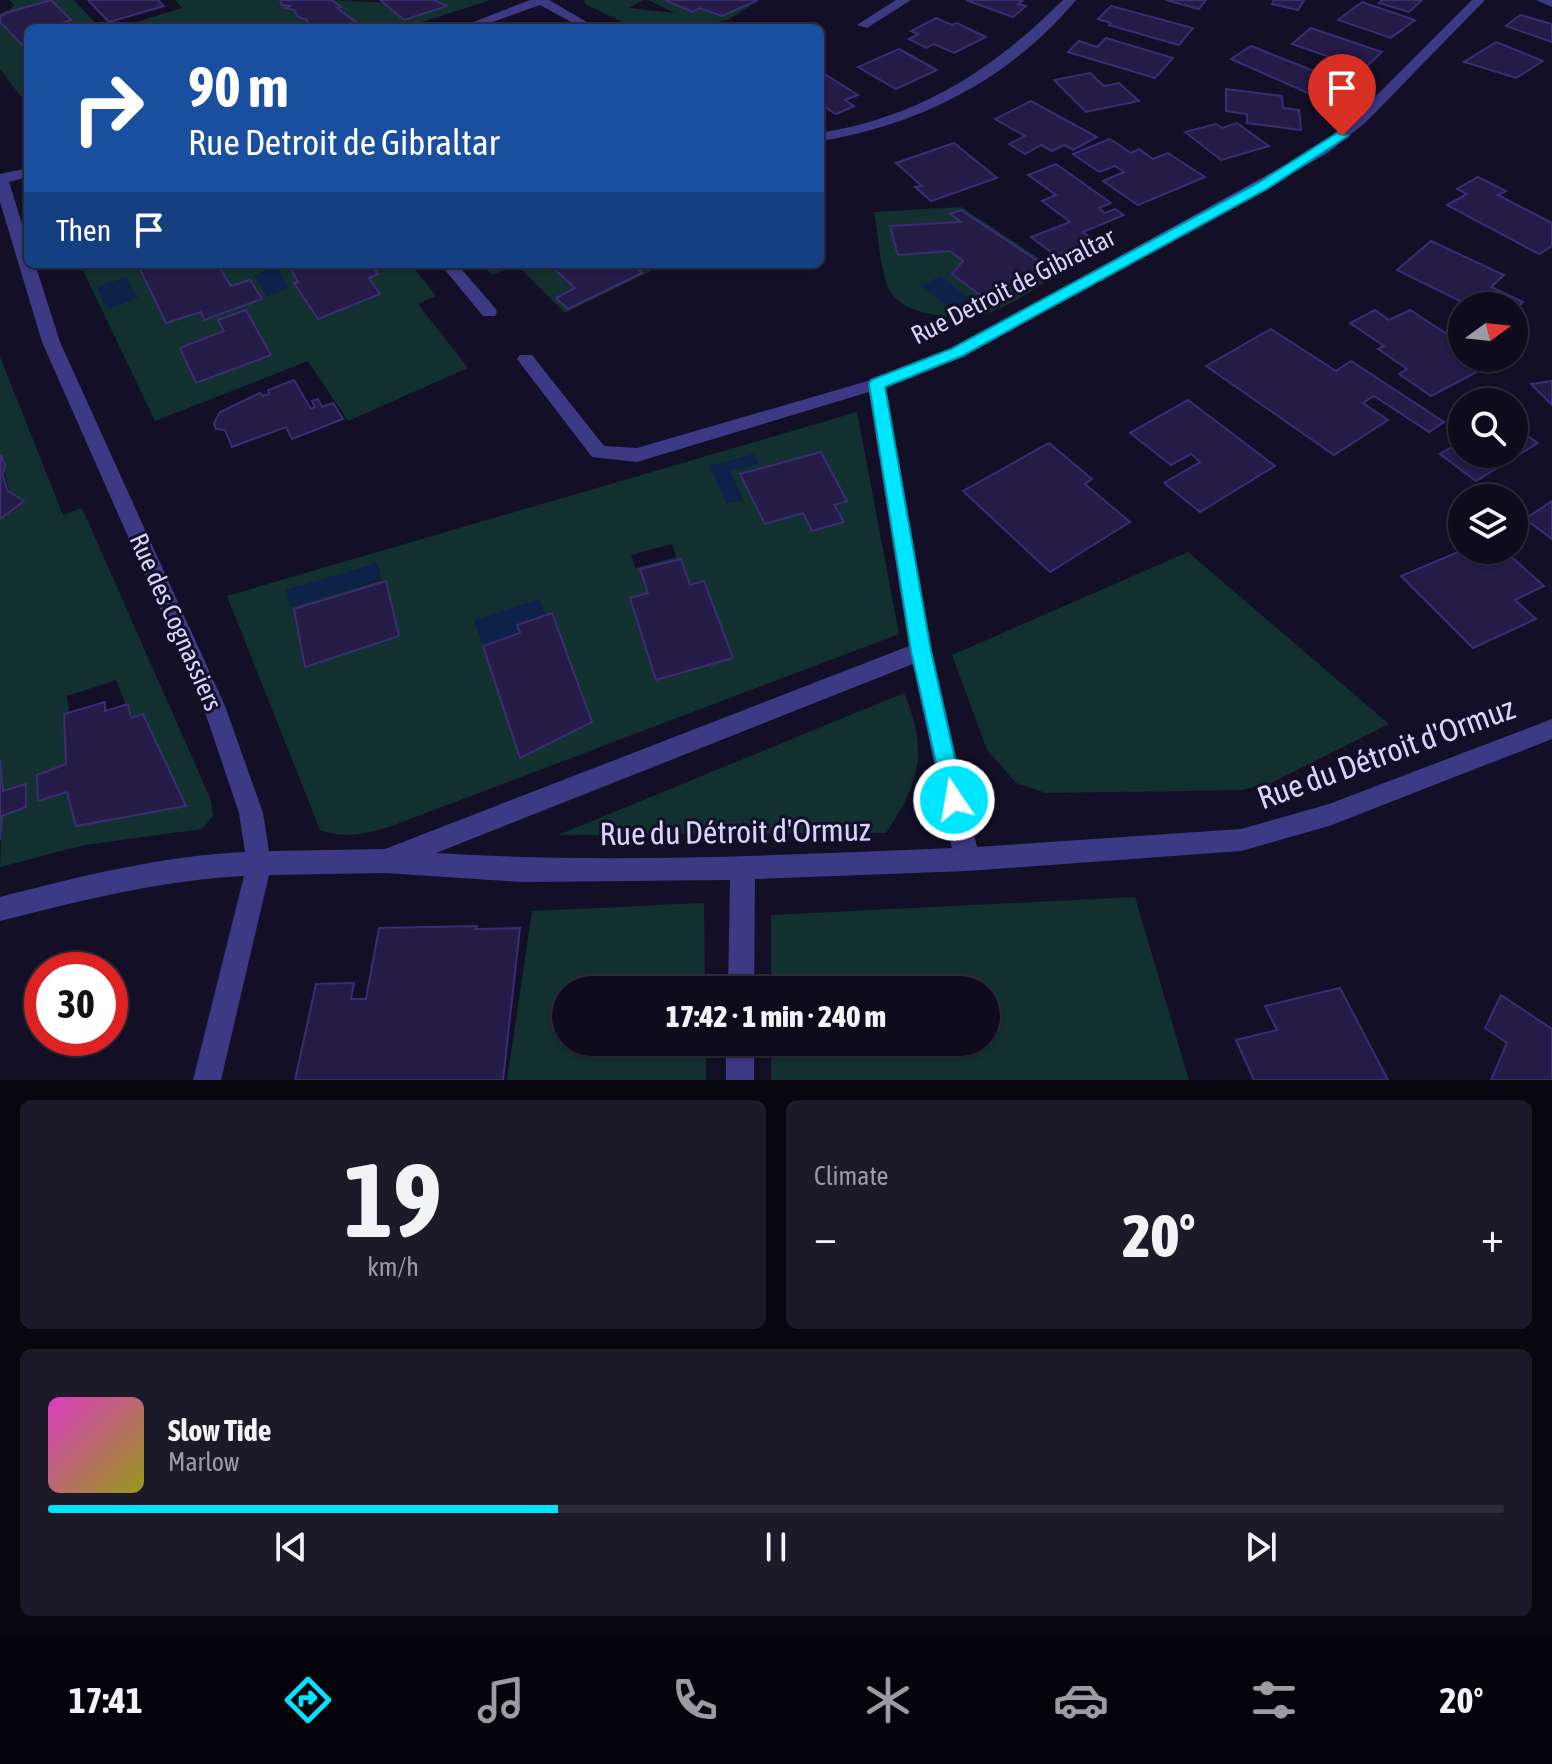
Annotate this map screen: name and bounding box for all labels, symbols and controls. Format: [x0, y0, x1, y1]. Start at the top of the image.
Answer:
pin [1308, 54, 1376, 136]
text: 90 m [188, 55, 289, 119]
icon: right [56, 56, 160, 160]
icon: arrive [1320, 66, 1364, 110]
text: Rue Detroit de Gibraltar [188, 121, 499, 163]
icon: arrive [127, 208, 171, 252]
text: Then [56, 213, 111, 247]
street label: Rue Detroit de Gibraltar [906, 221, 1120, 350]
north arrow [1448, 292, 1528, 372]
map controls [1448, 292, 1528, 564]
button: search [1448, 388, 1528, 468]
button: layers [1448, 484, 1528, 564]
street label: Rue des Cognassiers [124, 529, 228, 715]
street label: Rue du Détroit d'Ormuz [1252, 689, 1520, 816]
position arrow [912, 758, 996, 842]
street label: Rue du Détroit d'Ormuz [599, 811, 871, 852]
speed limit sign: 30 [24, 952, 128, 1056]
text: 17:42 · 1 min · 240 m [666, 999, 886, 1033]
text: 19 [344, 1140, 442, 1259]
text: Climate [814, 1161, 888, 1191]
text: 20° [1123, 1201, 1195, 1270]
text: − [814, 1211, 837, 1261]
text: + [1481, 1211, 1504, 1261]
text: km/h [367, 1252, 419, 1282]
text: Slow Tide [168, 1413, 271, 1447]
text: Marlow [168, 1447, 239, 1477]
icon: previous [269, 1525, 313, 1569]
icon: pause [754, 1525, 798, 1569]
icon: next [1239, 1525, 1283, 1569]
icon: directions [280, 1672, 336, 1728]
icon: music [473, 1672, 529, 1728]
icon: phone [667, 1672, 723, 1728]
icon: climate [860, 1672, 916, 1728]
icon: car [1053, 1672, 1109, 1728]
icon: filters [1246, 1672, 1302, 1728]
text: 17:41 [69, 1679, 143, 1721]
text: 20° [1440, 1679, 1483, 1721]

